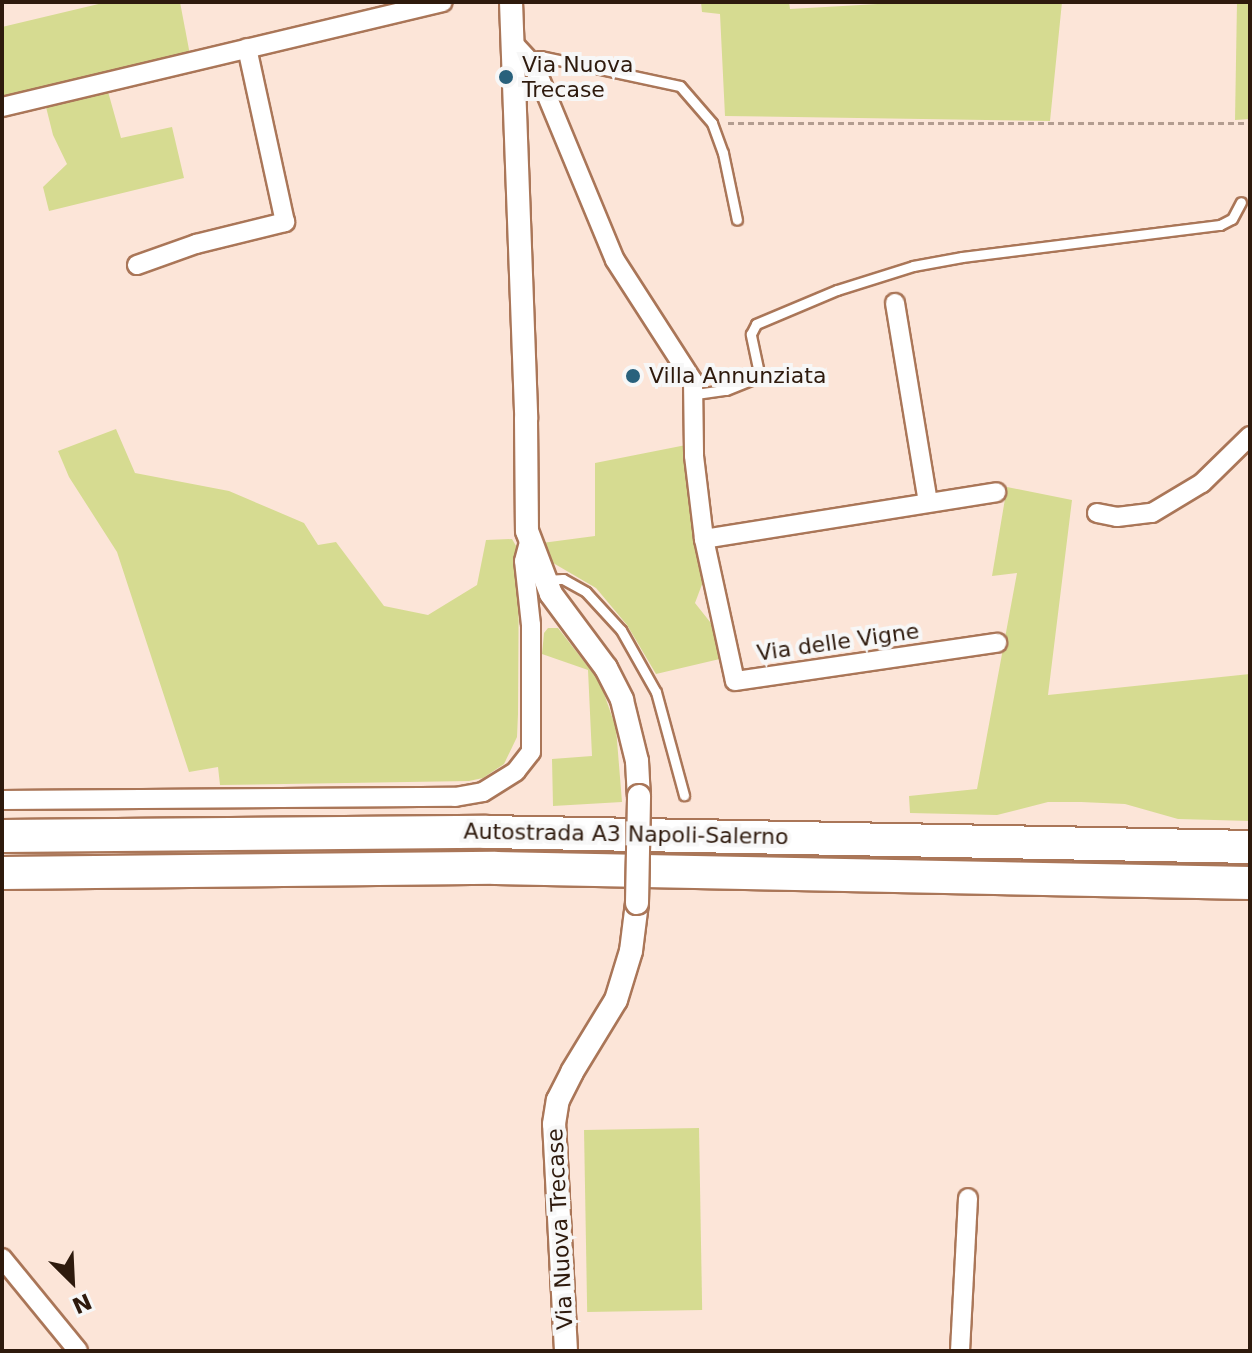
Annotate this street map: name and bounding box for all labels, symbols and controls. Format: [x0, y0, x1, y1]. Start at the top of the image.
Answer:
place label: Via Nuova Trecase [522, 51, 634, 102]
marker: Via Nuova Trecase [497, 68, 515, 86]
place label: Villa Annunziata [649, 363, 826, 389]
marker: Villa Annunziata [624, 367, 642, 385]
street label: Via delle Vigne [755, 618, 921, 666]
street label: Autostrada A3 Napoli-Salerno [463, 818, 789, 850]
street label: Via Nuova Trecase [542, 1128, 578, 1330]
north arrow [32, 1241, 112, 1321]
text: N [68, 1288, 95, 1319]

